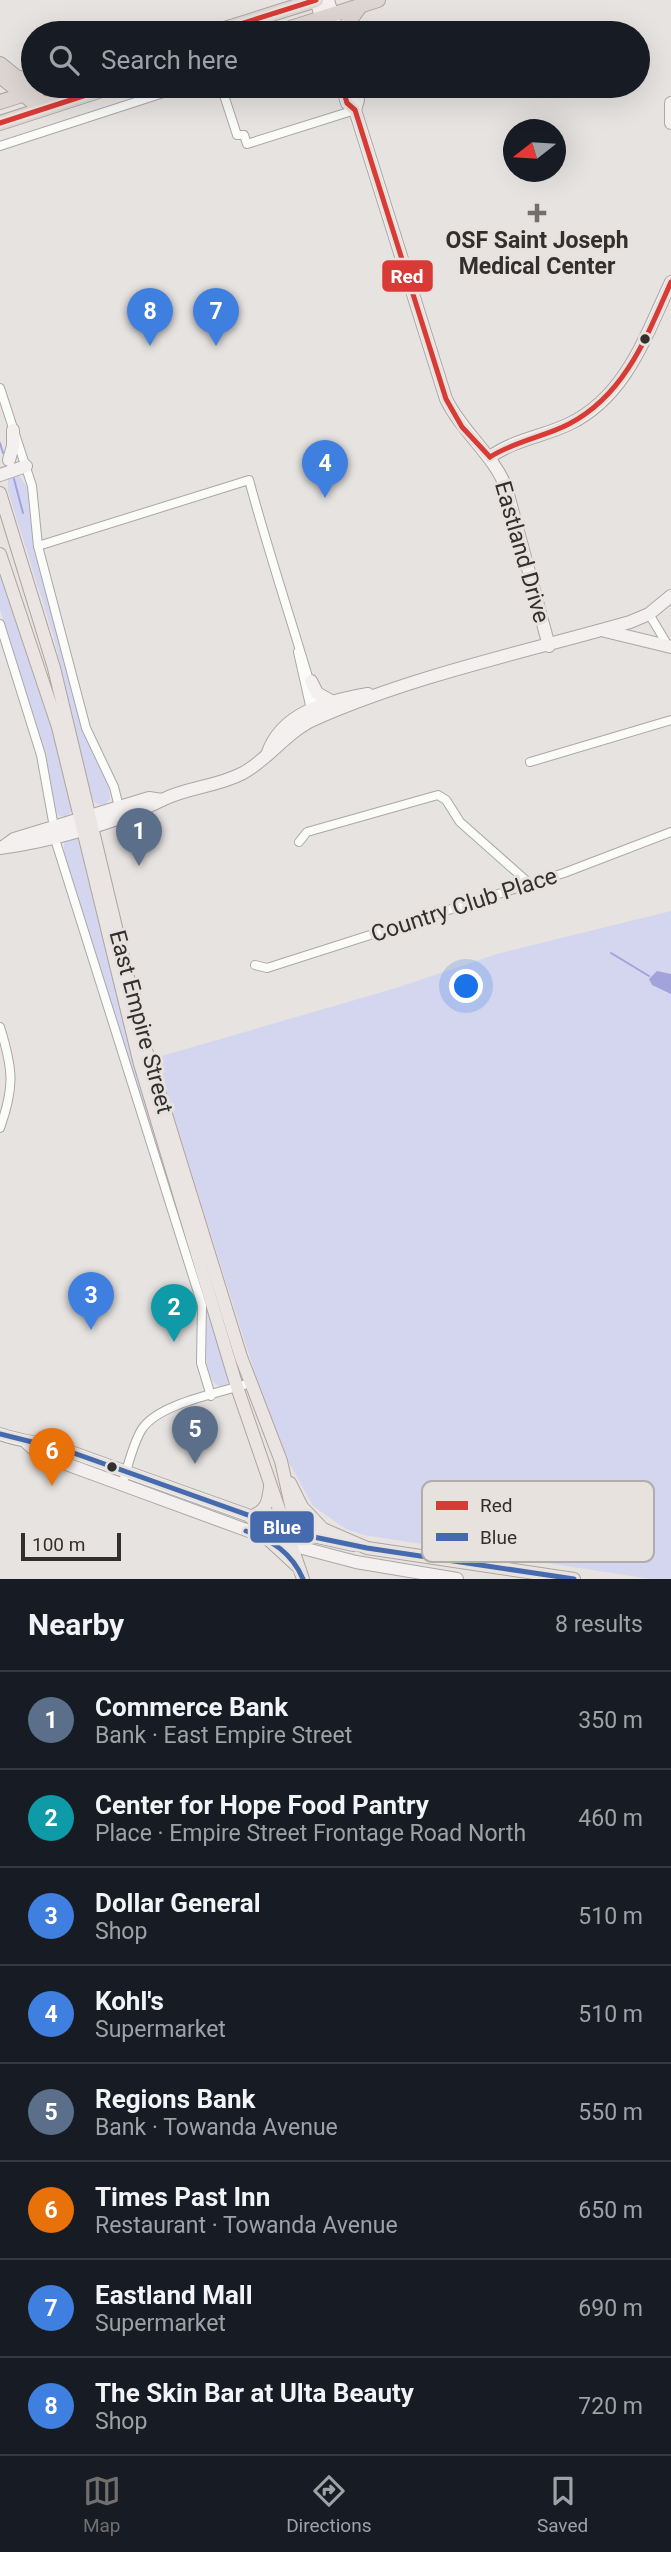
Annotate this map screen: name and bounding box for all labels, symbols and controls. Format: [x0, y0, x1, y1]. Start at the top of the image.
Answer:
search box [21, 21, 650, 98]
icon: search [45, 41, 83, 79]
text: Search here [101, 45, 238, 75]
north arrow [503, 119, 566, 182]
marker: OSF Saint Joseph Medical Center [527, 203, 547, 223]
place label: OSF Saint Joseph Medical Center [445, 227, 629, 280]
line badge: Red [381, 259, 434, 293]
text: Red [390, 265, 424, 288]
pin: 8 [127, 288, 173, 346]
pin: 7 [193, 288, 239, 346]
unlabelled marker [638, 332, 652, 346]
pin: 4 [302, 440, 348, 498]
street label: Eastland Drive [489, 478, 555, 626]
pin: 1 [116, 808, 162, 866]
street label: Country Club Place [367, 862, 561, 948]
street label: East Empire Street [104, 927, 178, 1117]
your location [449, 969, 483, 1003]
pin: 3 [68, 1272, 114, 1330]
pin: 2 [151, 1284, 197, 1342]
pin: 5 [172, 1406, 218, 1464]
pin: 6 [29, 1428, 75, 1486]
unlabelled marker [105, 1460, 119, 1474]
legend [422, 1481, 654, 1562]
text: Red [480, 1494, 513, 1517]
line badge: Blue [249, 1510, 315, 1544]
text: Blue [263, 1516, 301, 1539]
text: Blue [480, 1526, 517, 1549]
scale bar [21, 1530, 121, 1562]
text: 100 m [32, 1533, 85, 1556]
text: Nearby [28, 1607, 124, 1642]
text: 8 results [555, 1611, 643, 1638]
text: Commerce Bank [95, 1692, 288, 1722]
text: 1 [44, 1707, 58, 1734]
text: 350 m [578, 1707, 643, 1734]
text: Bank · East Empire Street [95, 1722, 352, 1749]
text: Center for Hope Food Pantry [95, 1790, 429, 1820]
text: 2 [44, 1805, 58, 1832]
text: 460 m [578, 1805, 643, 1832]
text: Place · Empire Street Frontage Road North [95, 1820, 526, 1847]
text: Dollar General [95, 1888, 261, 1918]
text: 3 [44, 1903, 58, 1930]
text: 510 m [578, 1903, 643, 1930]
text: Shop [95, 1918, 147, 1945]
text: Kohl's [95, 1986, 164, 2016]
text: 4 [44, 2001, 58, 2028]
text: 510 m [578, 2001, 643, 2028]
text: Supermarket [95, 2016, 226, 2043]
text: Regions Bank [95, 2084, 255, 2114]
text: 5 [44, 2099, 58, 2126]
text: 550 m [578, 2099, 643, 2126]
text: Bank · Towanda Avenue [95, 2114, 338, 2141]
text: Times Past Inn [95, 2182, 270, 2212]
text: 6 [44, 2197, 58, 2224]
text: 650 m [578, 2197, 643, 2224]
text: Restaurant · Towanda Avenue [95, 2212, 398, 2239]
text: Eastland Mall [95, 2280, 253, 2310]
text: 7 [44, 2295, 58, 2322]
text: 690 m [578, 2295, 643, 2322]
text: Supermarket [95, 2310, 226, 2337]
text: The Skin Bar at Ulta Beauty [95, 2378, 414, 2408]
text: 8 [44, 2393, 58, 2420]
text: 720 m [578, 2393, 643, 2420]
text: Shop [95, 2408, 147, 2435]
tab: Map [83, 2472, 121, 2537]
tab: Directions [286, 2472, 371, 2537]
tab: Saved [537, 2472, 588, 2537]

